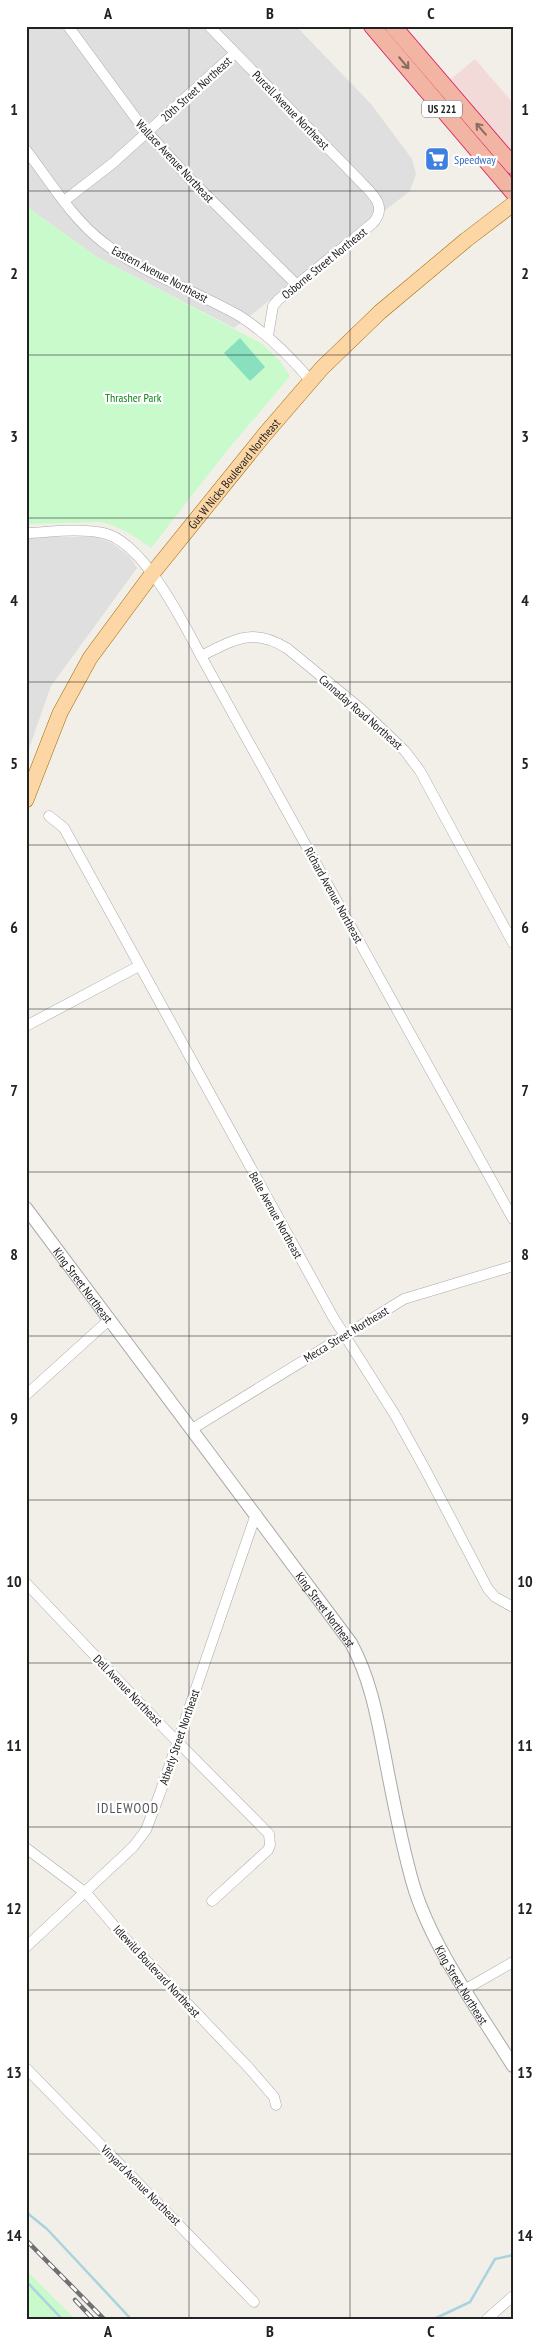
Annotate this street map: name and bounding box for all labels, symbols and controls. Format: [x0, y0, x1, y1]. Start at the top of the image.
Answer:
text: A [103, 3, 113, 23]
text: B [266, 3, 274, 23]
text: C [427, 3, 435, 23]
street label: 20th Street Northeast [157, 53, 235, 125]
one-way arrow [398, 57, 409, 70]
street label: Purcell Avenue Northeast [249, 67, 333, 153]
text: 1 [10, 99, 18, 119]
text: 1 [521, 99, 529, 119]
road number: US 221 [422, 100, 462, 118]
street label: Wallace Avenue Northeast [133, 116, 218, 206]
one-way arrow [475, 123, 487, 136]
supermarket icon: Speedway [424, 146, 450, 172]
place label: Speedway [454, 152, 496, 167]
street label: Osborne Street Northeast [278, 224, 370, 302]
street label: Eastern Avenue Northeast [109, 242, 211, 306]
text: 2 [10, 263, 18, 283]
text: 2 [521, 263, 529, 283]
park label: Thrasher Park [105, 390, 162, 405]
street label: Gus W Nicks Boulevard Northeast [184, 415, 283, 531]
text: 3 [10, 426, 18, 446]
text: 3 [521, 426, 529, 446]
text: 4 [10, 590, 18, 610]
text: 4 [521, 590, 529, 610]
street label: Cannaday Road Northeast [316, 672, 406, 753]
text: 5 [10, 753, 18, 773]
text: 5 [521, 753, 529, 773]
street label: Richard Avenue Northeast [301, 844, 367, 946]
text: 6 [10, 917, 18, 937]
text: 6 [521, 917, 529, 937]
text: 7 [10, 1080, 18, 1100]
text: 7 [521, 1080, 529, 1100]
street label: Belle Avenue Northeast [246, 1169, 306, 1262]
text: 8 [10, 1244, 18, 1264]
street label: King Street Northeast [51, 1244, 117, 1326]
text: 8 [521, 1244, 529, 1264]
street label: Mecca Street Northeast [301, 1302, 392, 1365]
text: 9 [10, 1408, 18, 1428]
text: 9 [521, 1408, 529, 1428]
street label: King Street Northeast [293, 1569, 359, 1650]
text: 10 [6, 1571, 22, 1591]
text: 10 [517, 1571, 533, 1591]
street label: Dell Avenue Northeast [90, 1651, 166, 1729]
street label: Atherly Street Northeast [156, 1687, 203, 1787]
text: 11 [6, 1735, 22, 1755]
text: 11 [517, 1735, 533, 1755]
district label: IDLEWOOD [97, 1799, 159, 1817]
text: 12 [6, 1898, 22, 1918]
text: 12 [517, 1898, 533, 1918]
street label: Idlewild Boulevard Northeast [110, 1922, 204, 2021]
street label: King Street Northeast [432, 1942, 492, 2028]
text: 13 [6, 2062, 22, 2082]
text: 13 [517, 2062, 533, 2082]
street label: Vinyard Avenue Northeast [97, 2141, 185, 2229]
text: 14 [6, 2225, 22, 2245]
text: 14 [517, 2225, 533, 2245]
text: A [103, 2321, 113, 2341]
text: B [266, 2321, 274, 2341]
text: C [427, 2321, 435, 2341]

